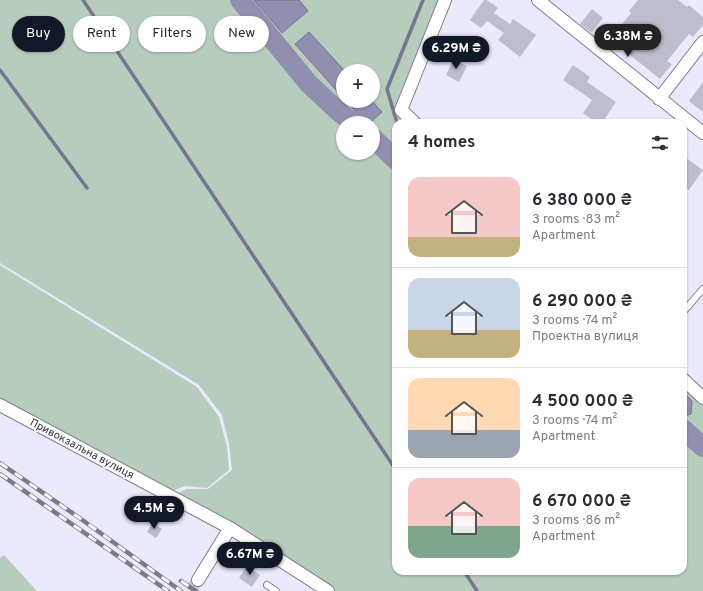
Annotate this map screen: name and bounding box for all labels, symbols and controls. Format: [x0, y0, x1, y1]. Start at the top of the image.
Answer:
chip: Buy [12, 16, 65, 52]
chip: Rent [73, 16, 130, 52]
chip: Filters [138, 16, 206, 52]
chip: New [214, 16, 269, 52]
pin: 6.38M ₴ [591, 24, 665, 58]
text: 6.38M ₴ [603, 29, 653, 45]
pin: 6.29M ₴ [419, 36, 493, 70]
text: 6.29M ₴ [431, 41, 481, 57]
map controls [336, 64, 380, 160]
button: + [336, 64, 380, 108]
button: − [336, 116, 380, 160]
text: 4 homes [408, 132, 475, 154]
icon: filters [649, 132, 671, 154]
text: 6 380 000 ₴ [532, 190, 632, 212]
icon: home [440, 193, 488, 241]
text: 3 rooms · 83 m² [532, 212, 620, 228]
text: Apartment [532, 228, 595, 244]
text: 6 290 000 ₴ [532, 291, 632, 313]
icon: home [440, 294, 488, 342]
text: 3 rooms · 74 m² [532, 313, 617, 329]
text: Проектна вулиця [532, 329, 639, 345]
text: 4 500 000 ₴ [532, 391, 633, 413]
icon: home [440, 394, 488, 442]
text: 3 rooms · 74 m² [532, 413, 617, 429]
street label: Привокзальна вулиця [27, 416, 137, 482]
text: Apartment [532, 429, 595, 445]
text: 6 670 000 ₴ [532, 491, 631, 513]
icon: home [440, 494, 488, 542]
pin: 4.5M ₴ [121, 496, 187, 530]
text: 4.5M ₴ [133, 501, 175, 517]
text: 3 rooms · 86 m² [532, 513, 620, 529]
text: Apartment [532, 529, 595, 545]
pin: 6.67M ₴ [213, 542, 287, 576]
text: 6.67M ₴ [226, 547, 274, 563]

